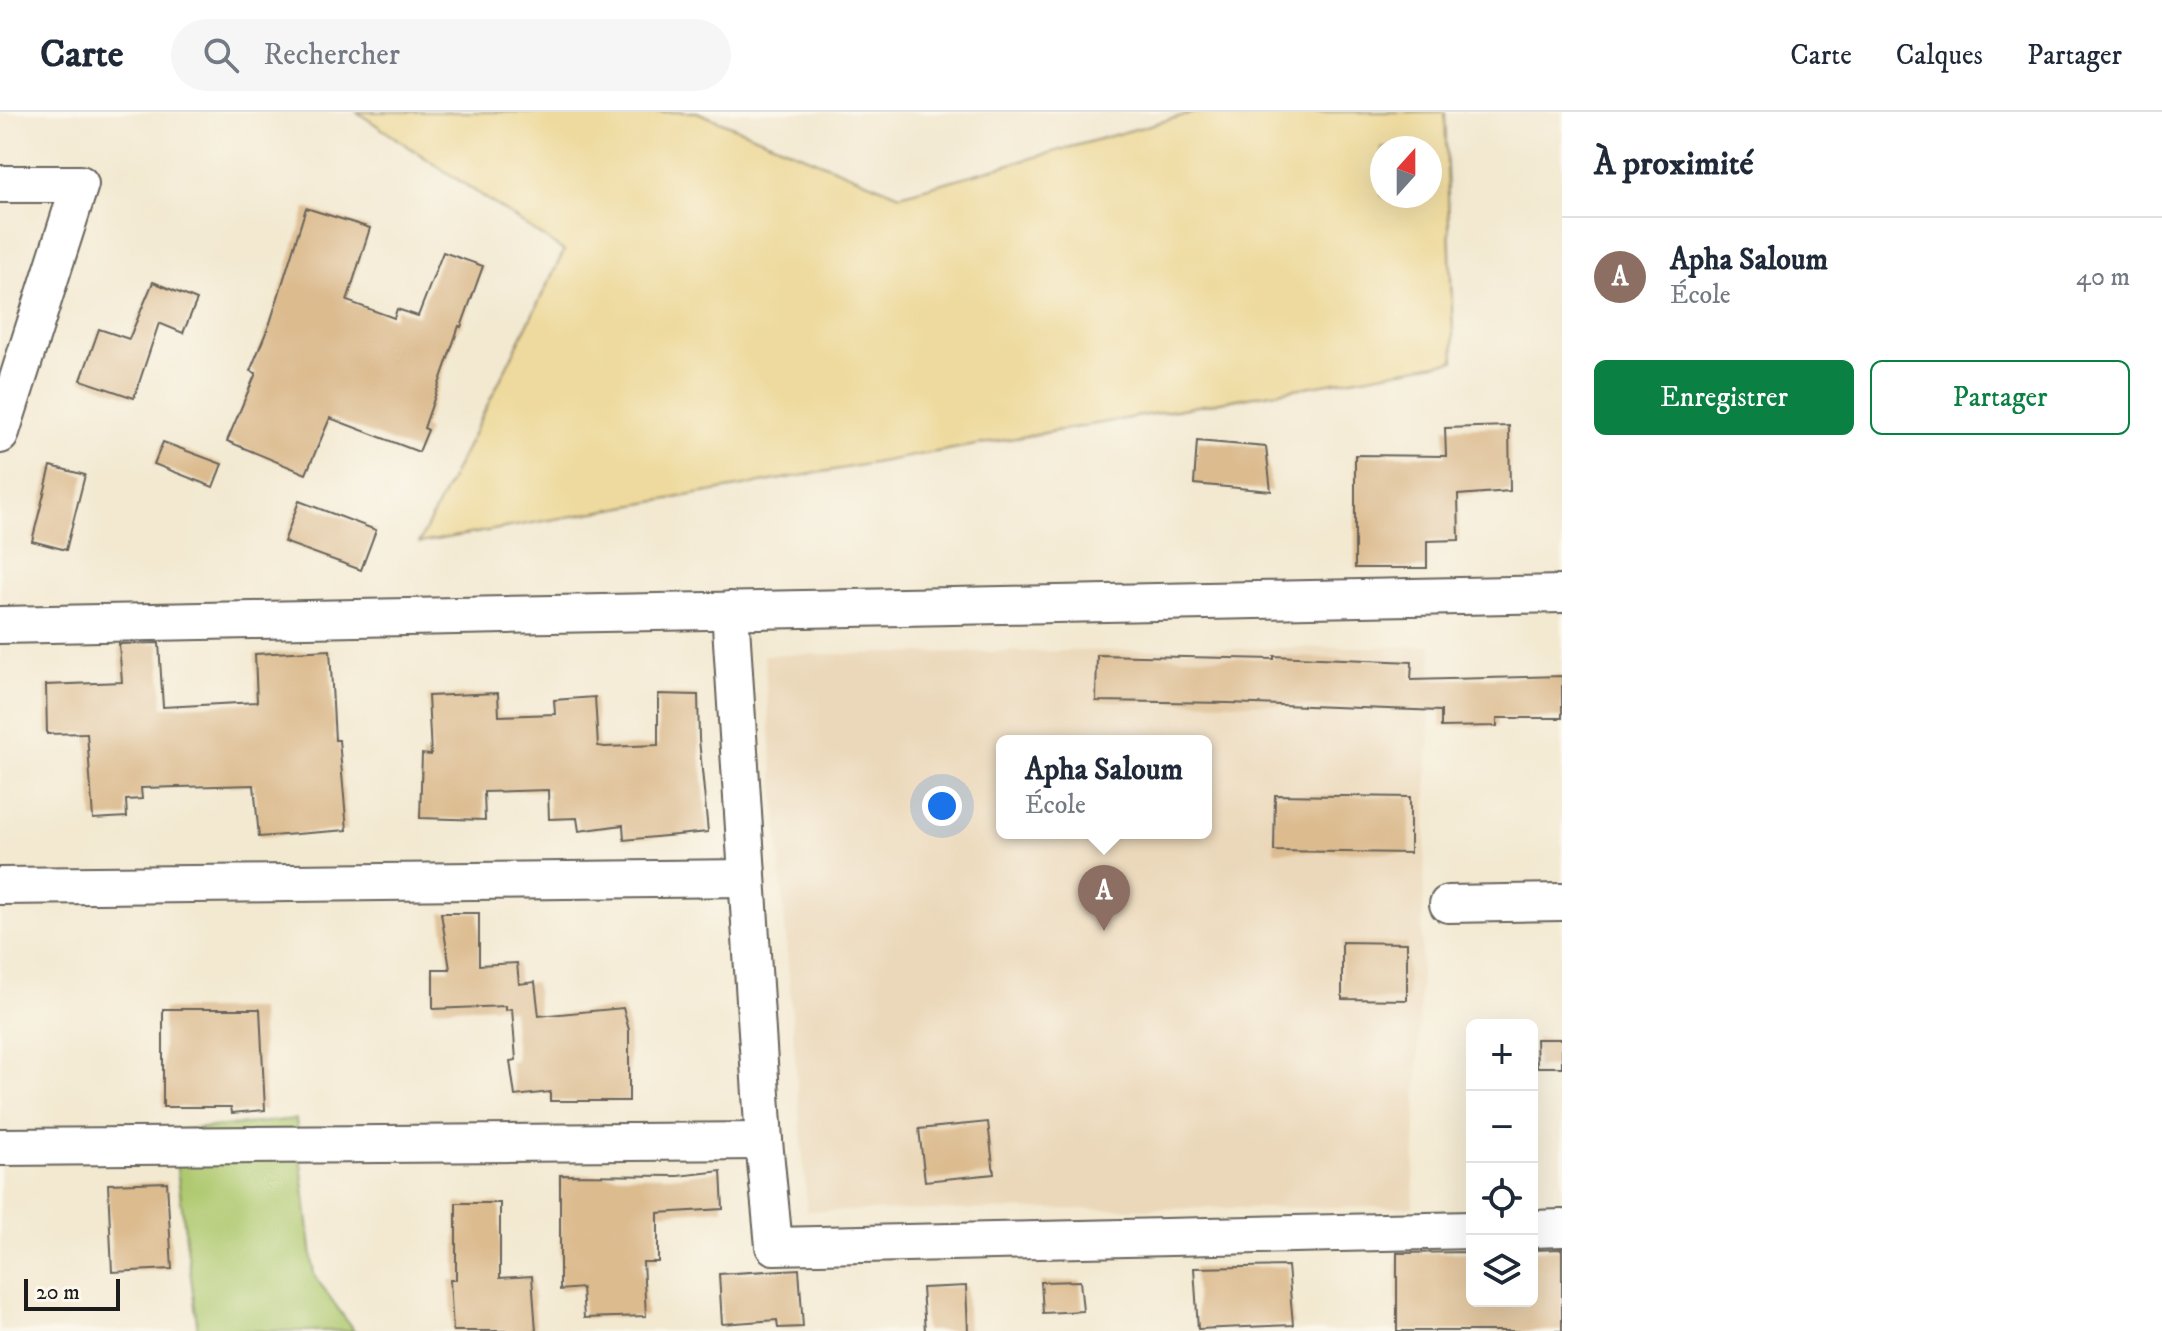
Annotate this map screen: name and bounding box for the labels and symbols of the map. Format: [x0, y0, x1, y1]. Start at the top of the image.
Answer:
north arrow [1370, 136, 1442, 208]
your location [922, 786, 962, 826]
pin: A [1078, 865, 1130, 931]
scale bar [24, 1275, 120, 1311]

